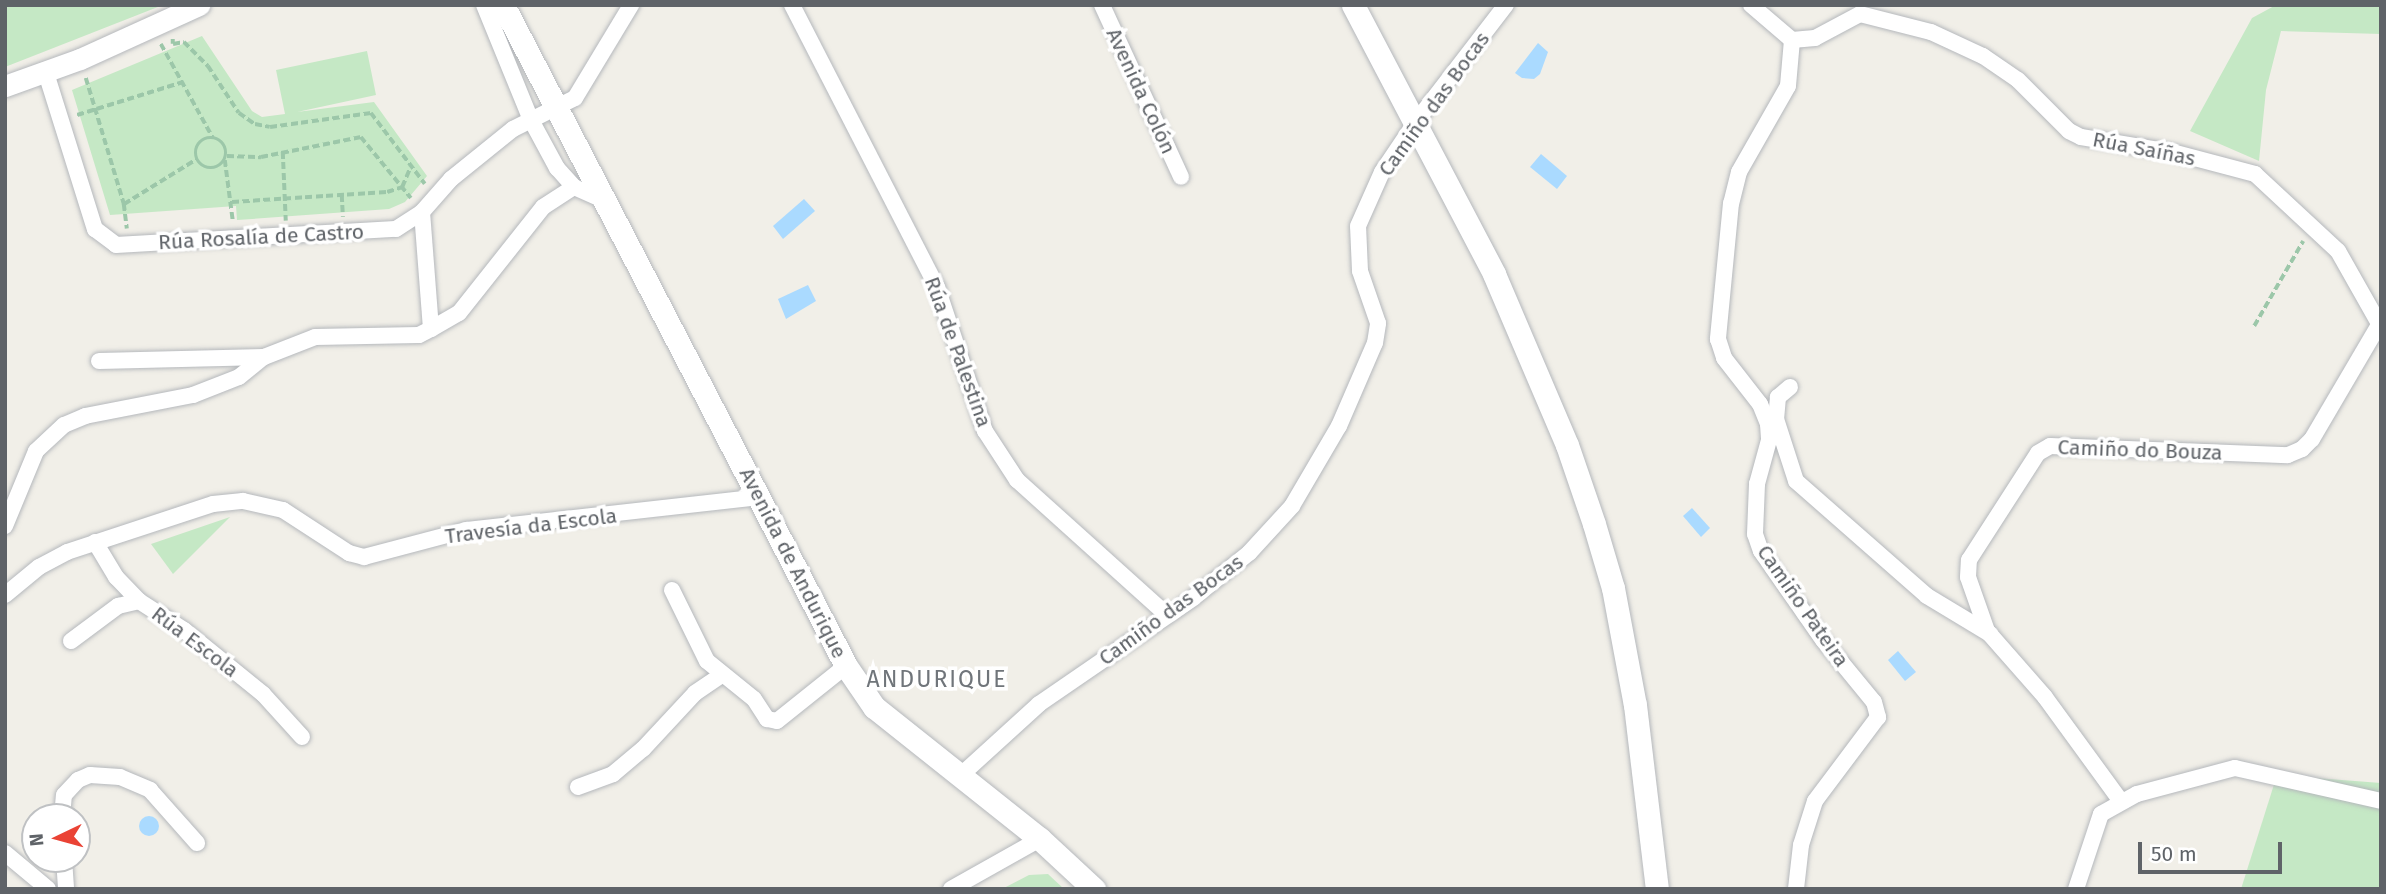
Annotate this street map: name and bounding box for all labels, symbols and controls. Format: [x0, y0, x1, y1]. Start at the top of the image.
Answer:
street label: Avenida Colón [1101, 24, 1181, 158]
street label: Camiño das Bocas [1373, 27, 1495, 181]
street label: Rúa Saíñas [2091, 127, 2197, 171]
street label: Rúa Rosalía de Castro [158, 219, 364, 255]
street label: Rúa de Palestina [919, 273, 997, 431]
street label: Camiño do Bouza [2057, 435, 2223, 465]
street label: Avenida de Andurique [734, 464, 852, 662]
street label: Travesía da Escola [444, 503, 618, 549]
street label: Camiño Pateira [1752, 540, 1854, 672]
street label: Camiño das Bocas [1094, 549, 1248, 671]
street label: Rúa Escola [147, 601, 243, 683]
district label: ANDURIQUE [868, 665, 1006, 693]
north arrow [21, 803, 91, 873]
scale bar [2141, 828, 2284, 872]
text: N [25, 832, 49, 847]
text: 50 m [2151, 841, 2197, 867]

